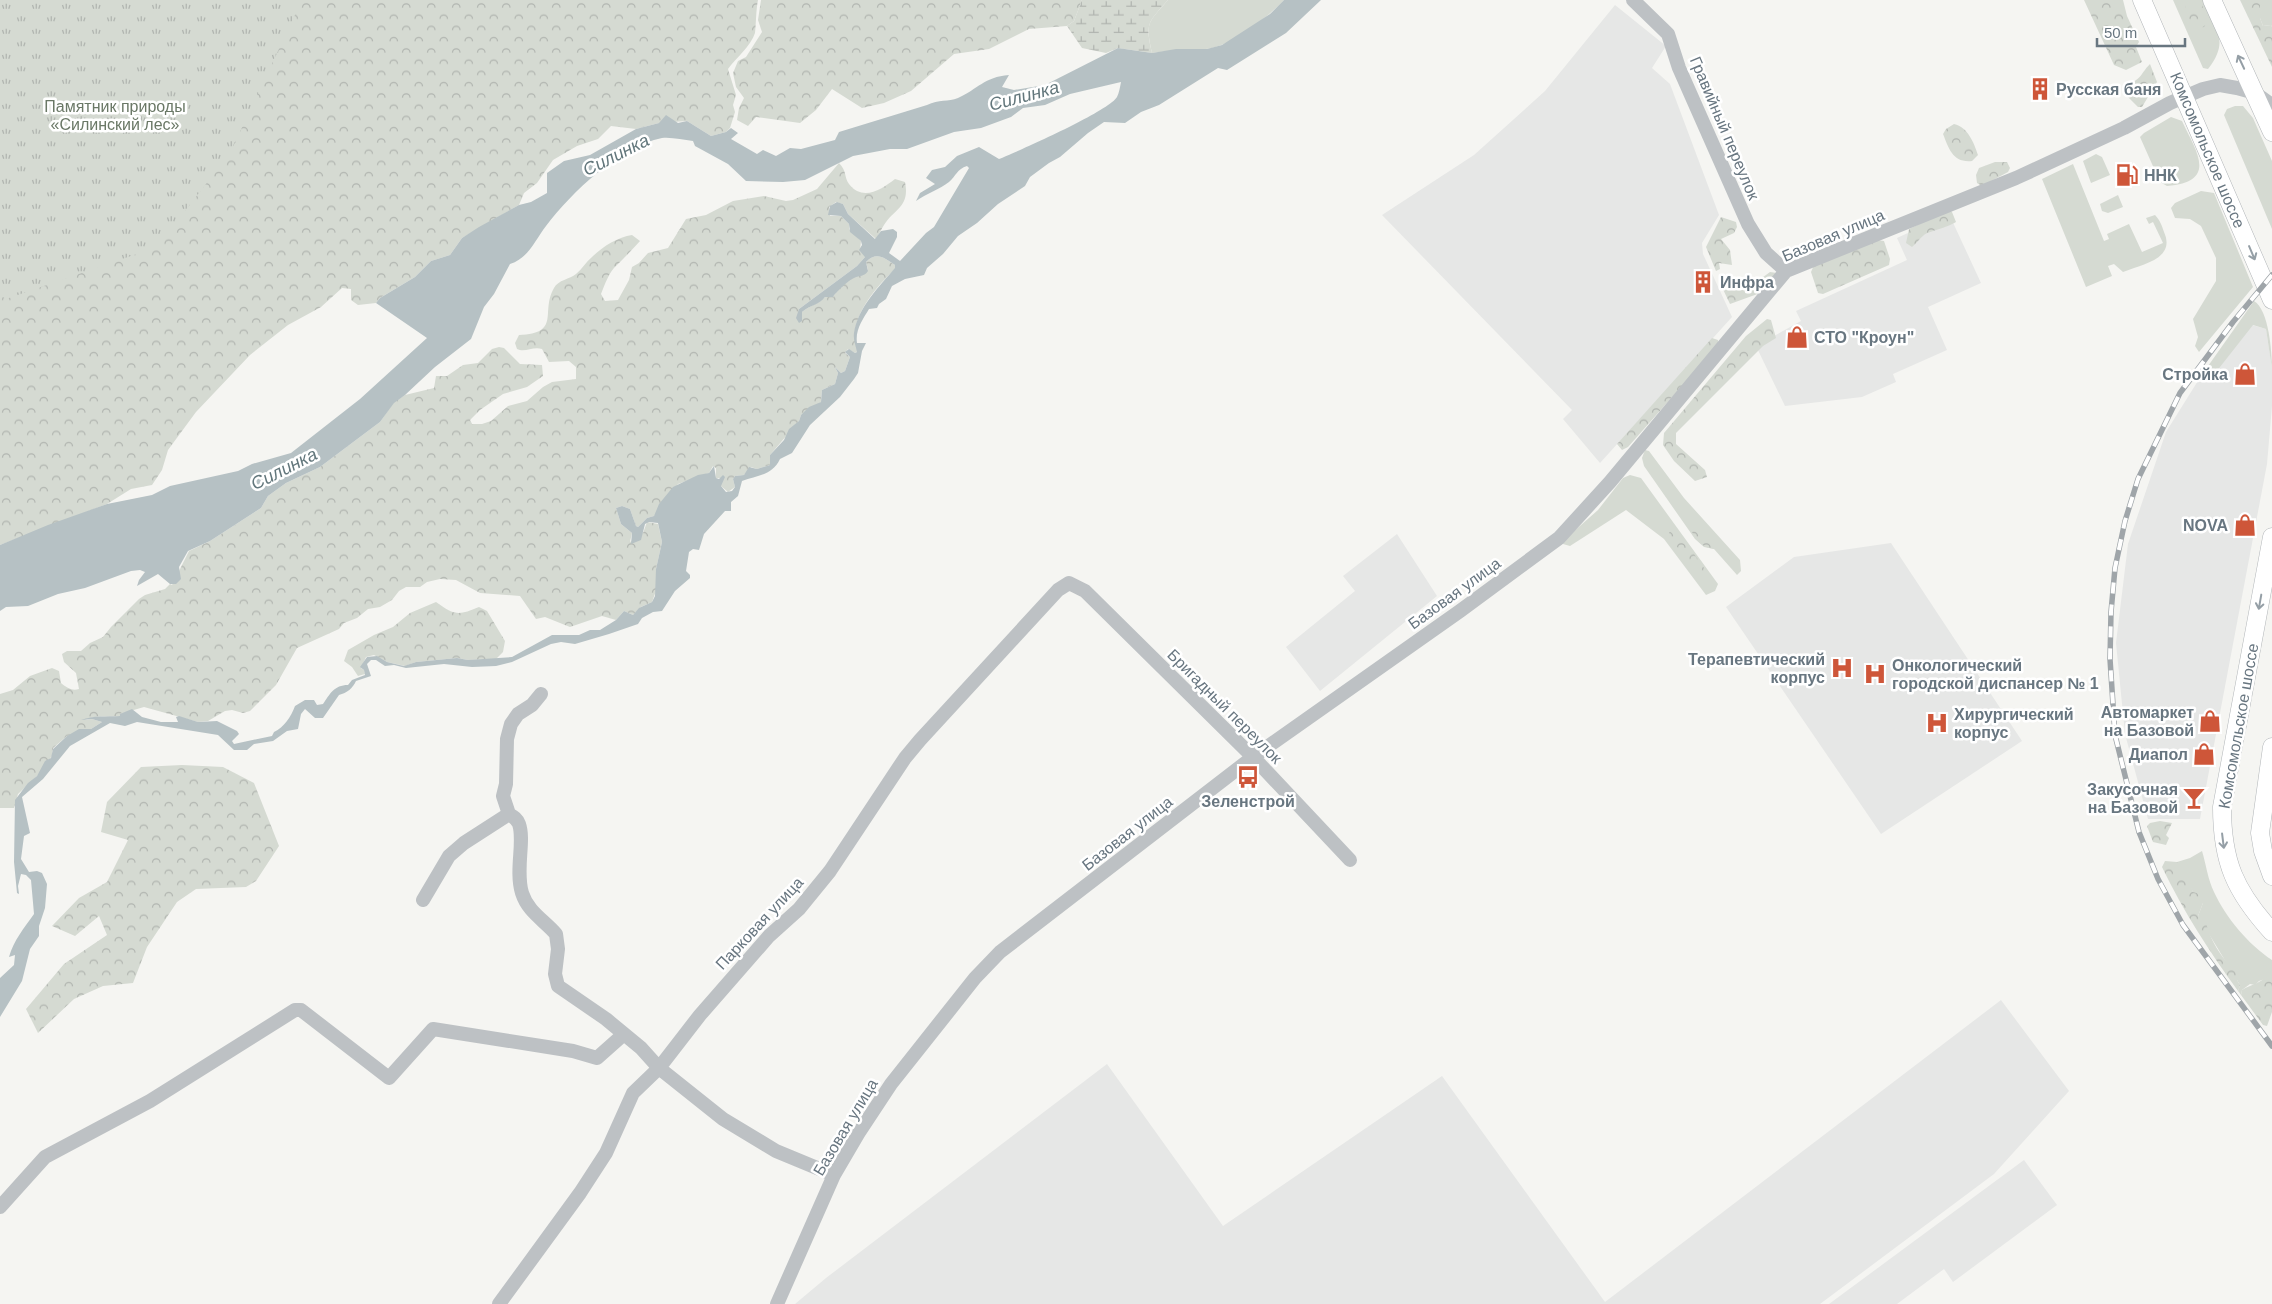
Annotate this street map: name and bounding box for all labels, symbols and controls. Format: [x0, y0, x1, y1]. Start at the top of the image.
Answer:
scale bar [2097, 15, 2184, 47]
text: 50 m [2104, 24, 2137, 41]
street label: Гравийный переулок [1687, 54, 1763, 203]
one-way arrow [2235, 55, 2245, 70]
street label: Комсомольское шоссе [2167, 70, 2248, 231]
building icon: Русская баня [2027, 76, 2053, 102]
water label: Силинка [987, 77, 1061, 115]
place label: Русская баня [2056, 81, 2161, 98]
park label: Памятник природы «Силинский лес» [44, 98, 186, 133]
water label: Силинка [580, 130, 652, 180]
fuel station icon: ННК [2114, 162, 2140, 188]
place label: ННК [2144, 167, 2177, 184]
street label: Базовая улица [1779, 206, 1887, 265]
one-way arrow [2248, 245, 2258, 260]
building icon: Инфра [1690, 269, 1716, 295]
place label: Инфра [1720, 274, 1774, 291]
shop icon: СТО "Кроун" [1784, 324, 1810, 350]
place label: СТО "Кроун" [1814, 329, 1914, 346]
shop icon: Стройка [2232, 361, 2258, 387]
place label: Стройка [2162, 366, 2228, 383]
water label: Силинка [248, 444, 320, 494]
shop icon: NOVA [2232, 512, 2258, 538]
place label: NOVA [2183, 517, 2228, 534]
street label: Базовая улица [1405, 554, 1504, 632]
one-way arrow [2255, 594, 2265, 610]
street label: Комсомольское шоссе [2216, 642, 2261, 810]
street label: Бригадный переулок [1164, 646, 1286, 768]
place label: Терапевтический корпус [1688, 651, 1825, 686]
hospital icon: Терапевтический корпус [1829, 655, 1855, 681]
place label: Онкологический городской диспансер № 1 [1892, 657, 2099, 692]
hospital icon: Онкологический городской диспансер № 1 [1862, 661, 1888, 687]
place label: Автомаркет на Базовой [2101, 704, 2194, 739]
place label: Хирургический корпус [1954, 706, 2074, 741]
shop icon: Автомаркет на Базовой [2197, 708, 2223, 734]
hospital icon: Хирургический корпус [1924, 710, 1950, 736]
shop icon: Диапол [2191, 741, 2217, 767]
place label: Диапол [2129, 746, 2188, 763]
bus stop icon: Зеленстрой [1235, 764, 1261, 790]
place label: Закусочная на Базовой [2087, 781, 2178, 816]
bar icon: Закусочная на Базовой [2181, 785, 2207, 811]
street label: Базовая улица [1079, 793, 1176, 874]
place label: Зеленстрой [1201, 793, 1295, 810]
one-way arrow [2218, 832, 2228, 848]
street label: Парковая улица [712, 874, 806, 973]
street label: Базовая улица [810, 1076, 881, 1179]

